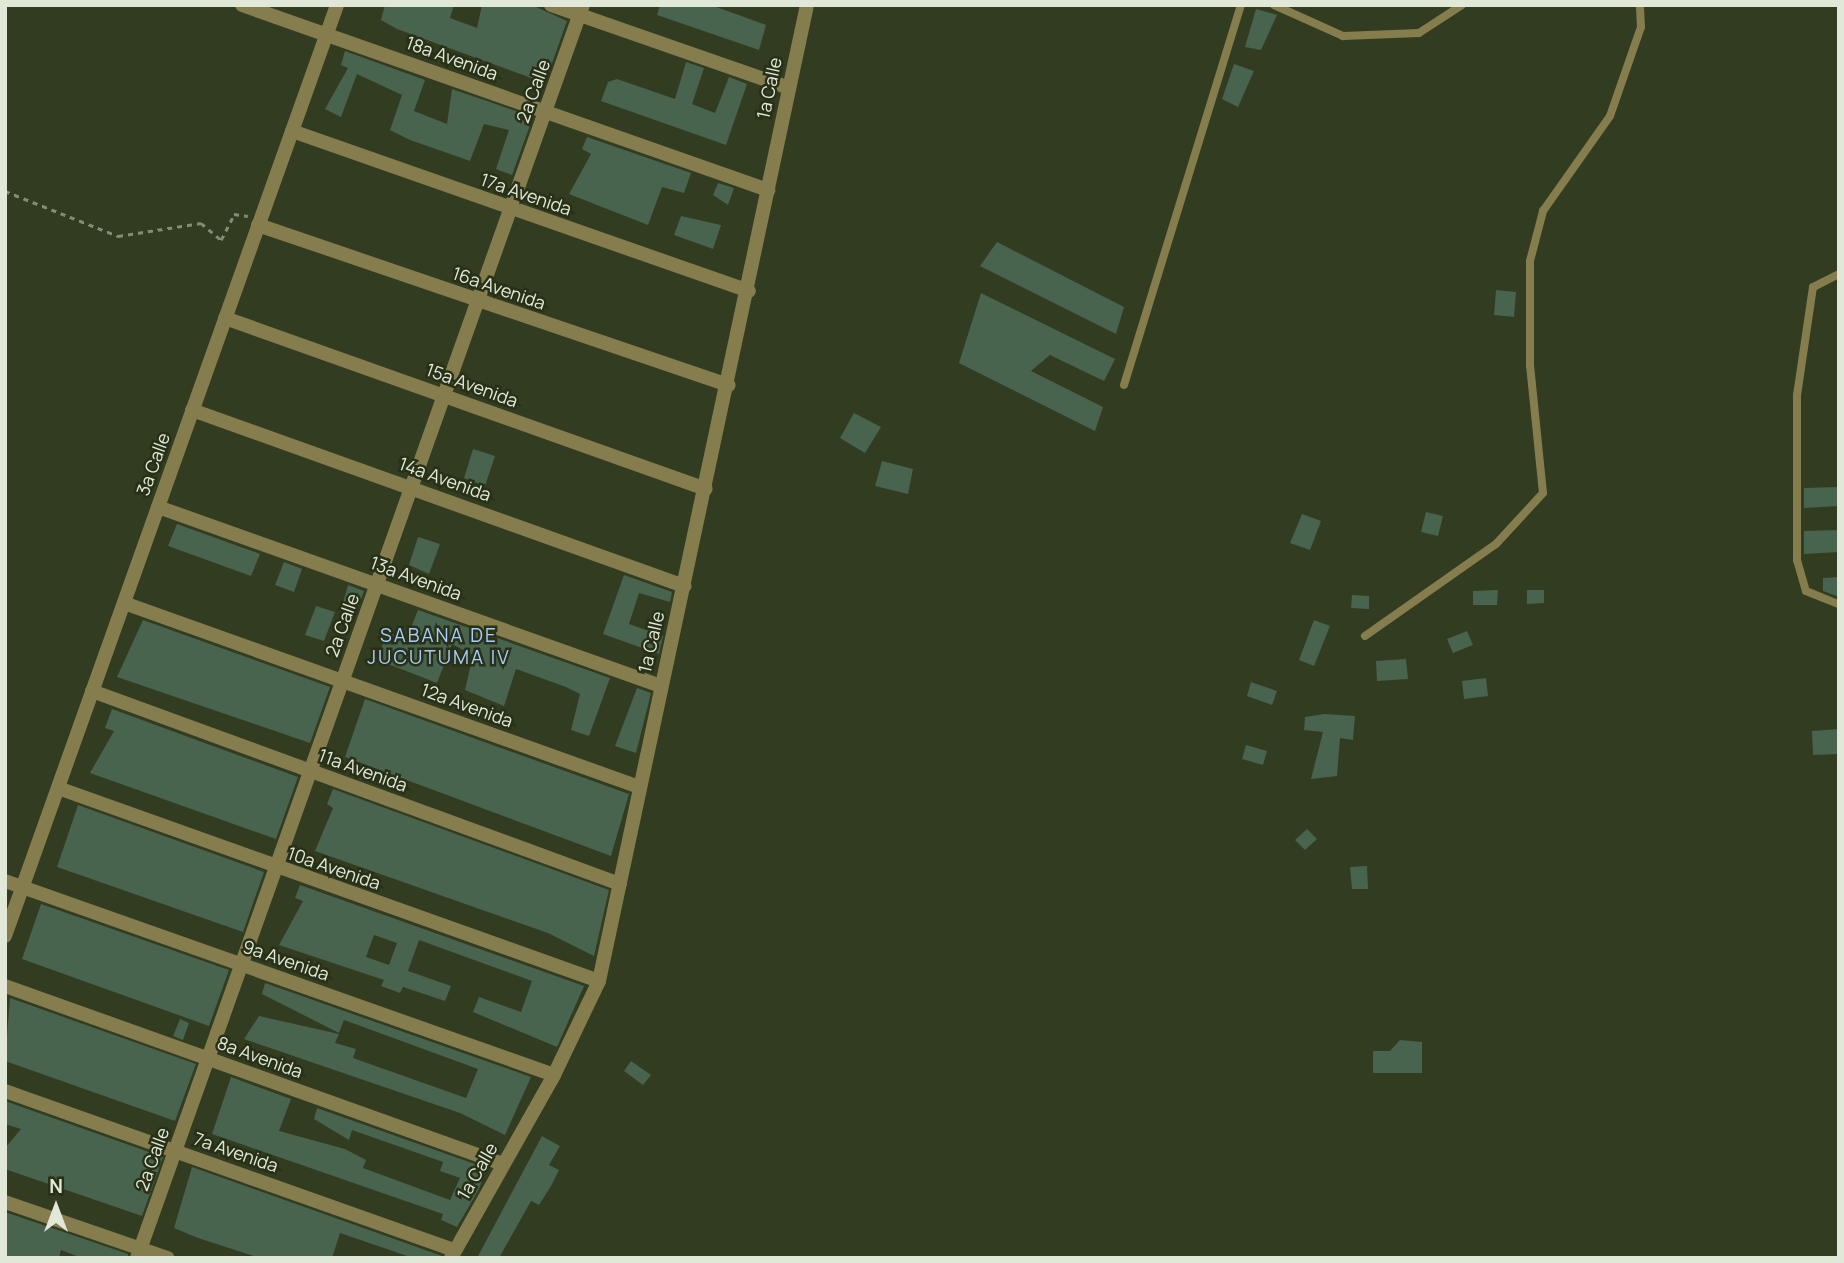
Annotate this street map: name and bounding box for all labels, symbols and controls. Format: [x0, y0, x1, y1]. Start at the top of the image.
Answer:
street label: 18a Avenida [403, 31, 501, 85]
street label: 1a Calle [752, 55, 786, 121]
street label: 2a Calle [512, 56, 554, 126]
street label: 17a Avenida [478, 168, 574, 220]
street label: 16a Avenida [450, 262, 548, 314]
street label: 15a Avenida [423, 358, 521, 412]
street label: 3a Calle [132, 430, 174, 498]
street label: 14a Avenida [396, 452, 494, 506]
street label: 13a Avenida [367, 551, 465, 605]
street label: 2a Calle [321, 590, 363, 660]
street label: 1a Calle [633, 609, 669, 675]
district label: SABANA DE JUCUTUMA IV [369, 625, 509, 669]
street label: 12a Avenida [418, 678, 516, 732]
street label: 11a Avenida [316, 744, 410, 796]
street label: 10a Avenida [285, 842, 383, 894]
street label: 9a Avenida [240, 935, 332, 985]
street label: 8a Avenida [214, 1032, 306, 1082]
street label: 2a Calle [131, 1124, 173, 1194]
street label: 7a Avenida [191, 1127, 281, 1177]
street label: 1a Calle [452, 1139, 502, 1203]
north arrow [21, 1172, 91, 1242]
text: N [49, 1173, 63, 1199]

